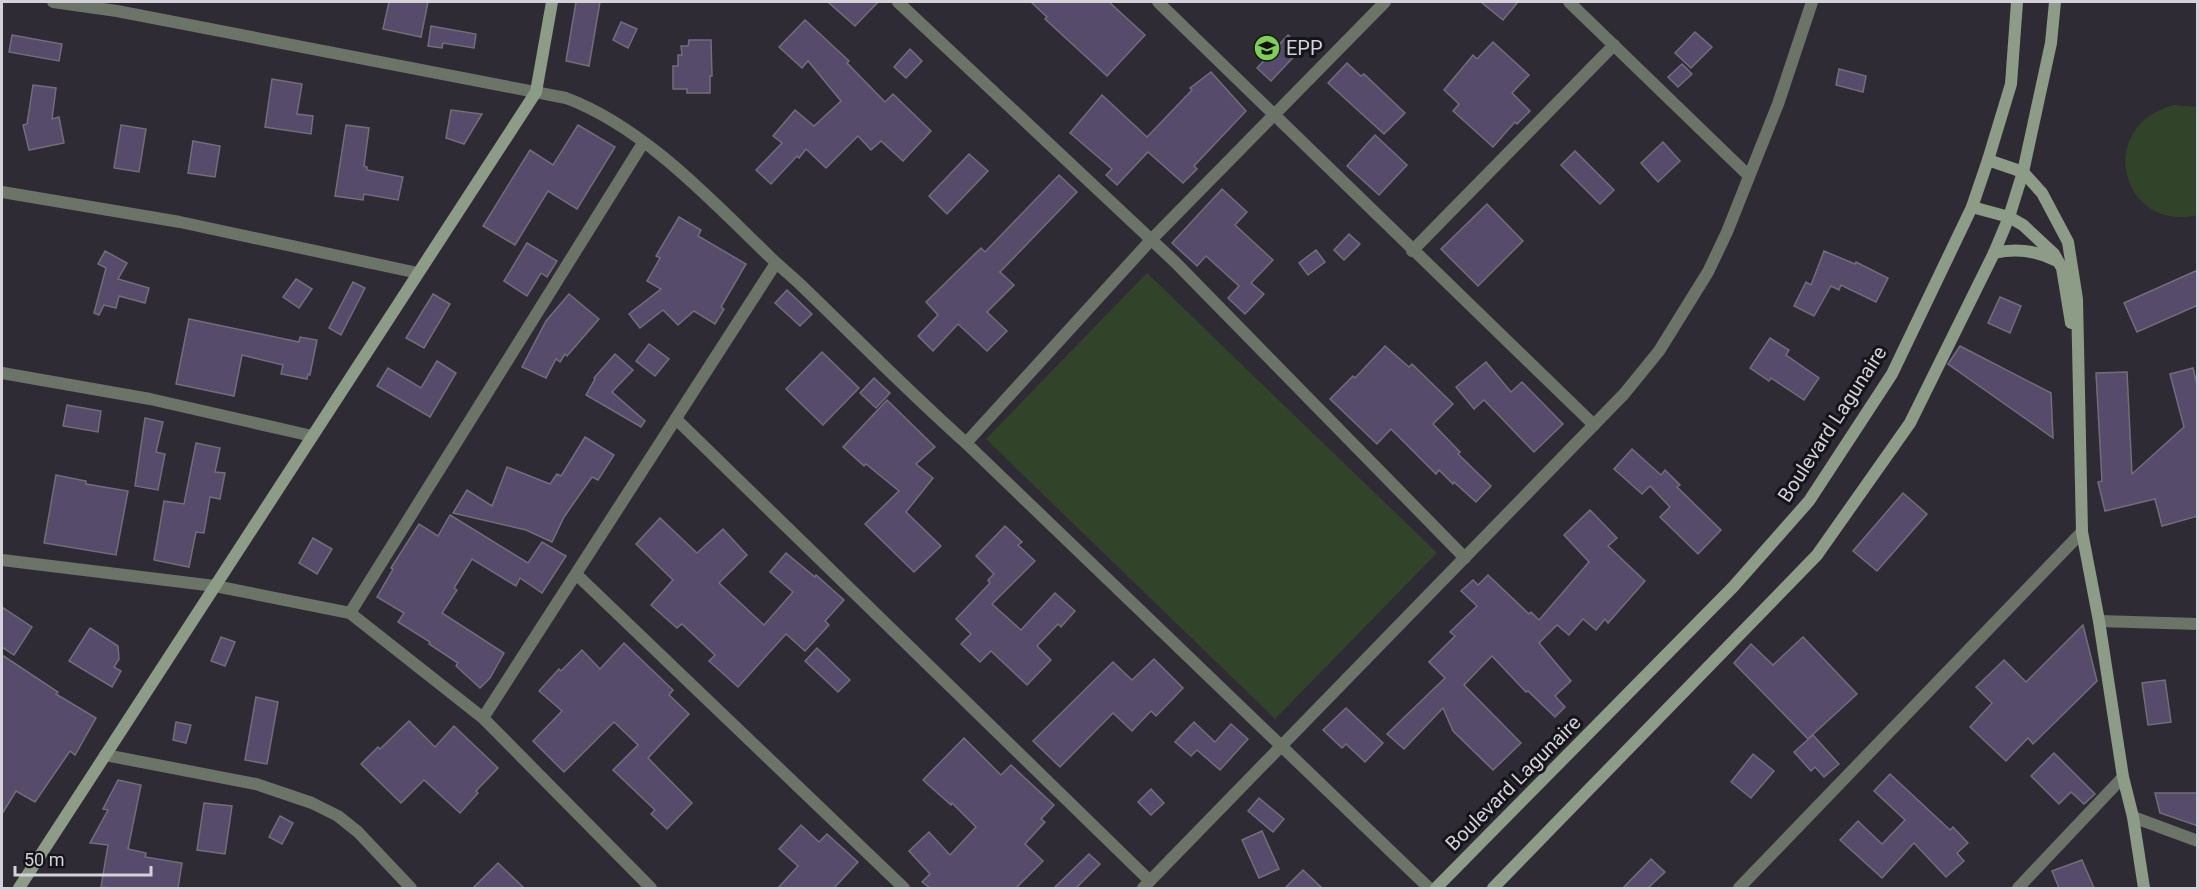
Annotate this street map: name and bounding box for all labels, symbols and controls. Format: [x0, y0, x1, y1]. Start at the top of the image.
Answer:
school or university icon: EPP [1252, 33, 1282, 63]
place label: EPP [1286, 36, 1323, 60]
street label: Boulevard Lagunaire [1773, 341, 1891, 507]
street label: Boulevard Lagunaire [1440, 710, 1586, 856]
scale bar [15, 839, 152, 877]
text: 50 m [24, 849, 64, 870]

